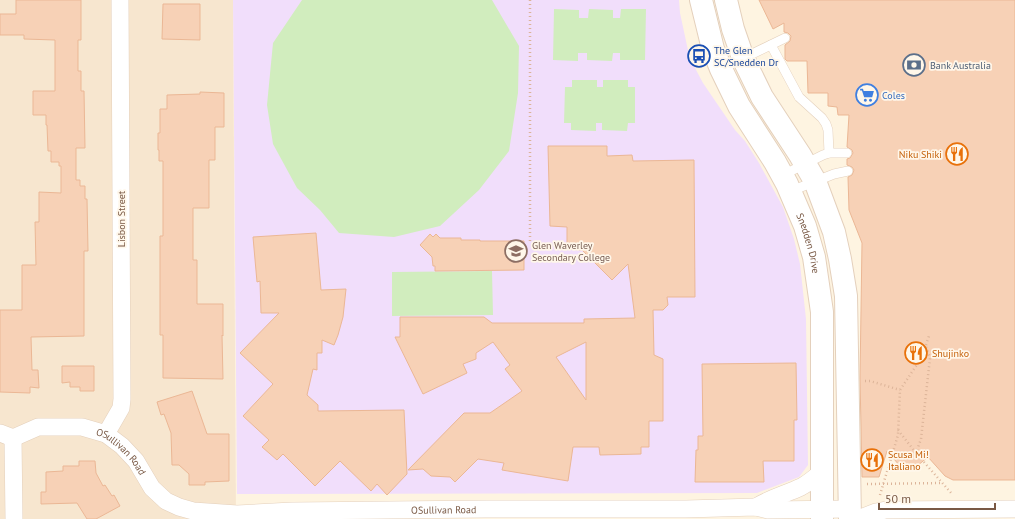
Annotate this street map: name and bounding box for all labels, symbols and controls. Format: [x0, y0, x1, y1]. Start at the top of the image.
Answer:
bus stop icon: The Glen SC/Snedden Dr [686, 43, 712, 69]
place label: The Glen SC/Snedden Dr [714, 44, 779, 69]
bank icon: Bank Australia [901, 52, 927, 78]
place label: Bank Australia [930, 59, 991, 72]
supermarket icon: Coles [854, 82, 880, 108]
place label: Coles [882, 89, 905, 102]
restaurant icon: Niku Shiki [944, 141, 970, 167]
place label: Niku Shiki [899, 148, 942, 161]
street label: Lisbon Street [115, 190, 128, 247]
street label: Snedden Drive [794, 211, 823, 274]
school or university icon: Glen Waverley Secondary College [503, 238, 529, 264]
place label: Glen Waverley Secondary College [532, 239, 610, 264]
restaurant icon: Shujinko [903, 340, 929, 366]
place label: Shujinko [932, 347, 969, 360]
street label: OSullivan Road [95, 425, 149, 477]
restaurant icon: Scusa Mi! Italiano [859, 447, 885, 473]
place label: Scusa Mi! Italiano [888, 448, 929, 473]
scale bar [879, 485, 995, 511]
text: 50 m [885, 491, 911, 506]
street label: OSullivan Road [411, 503, 476, 516]

